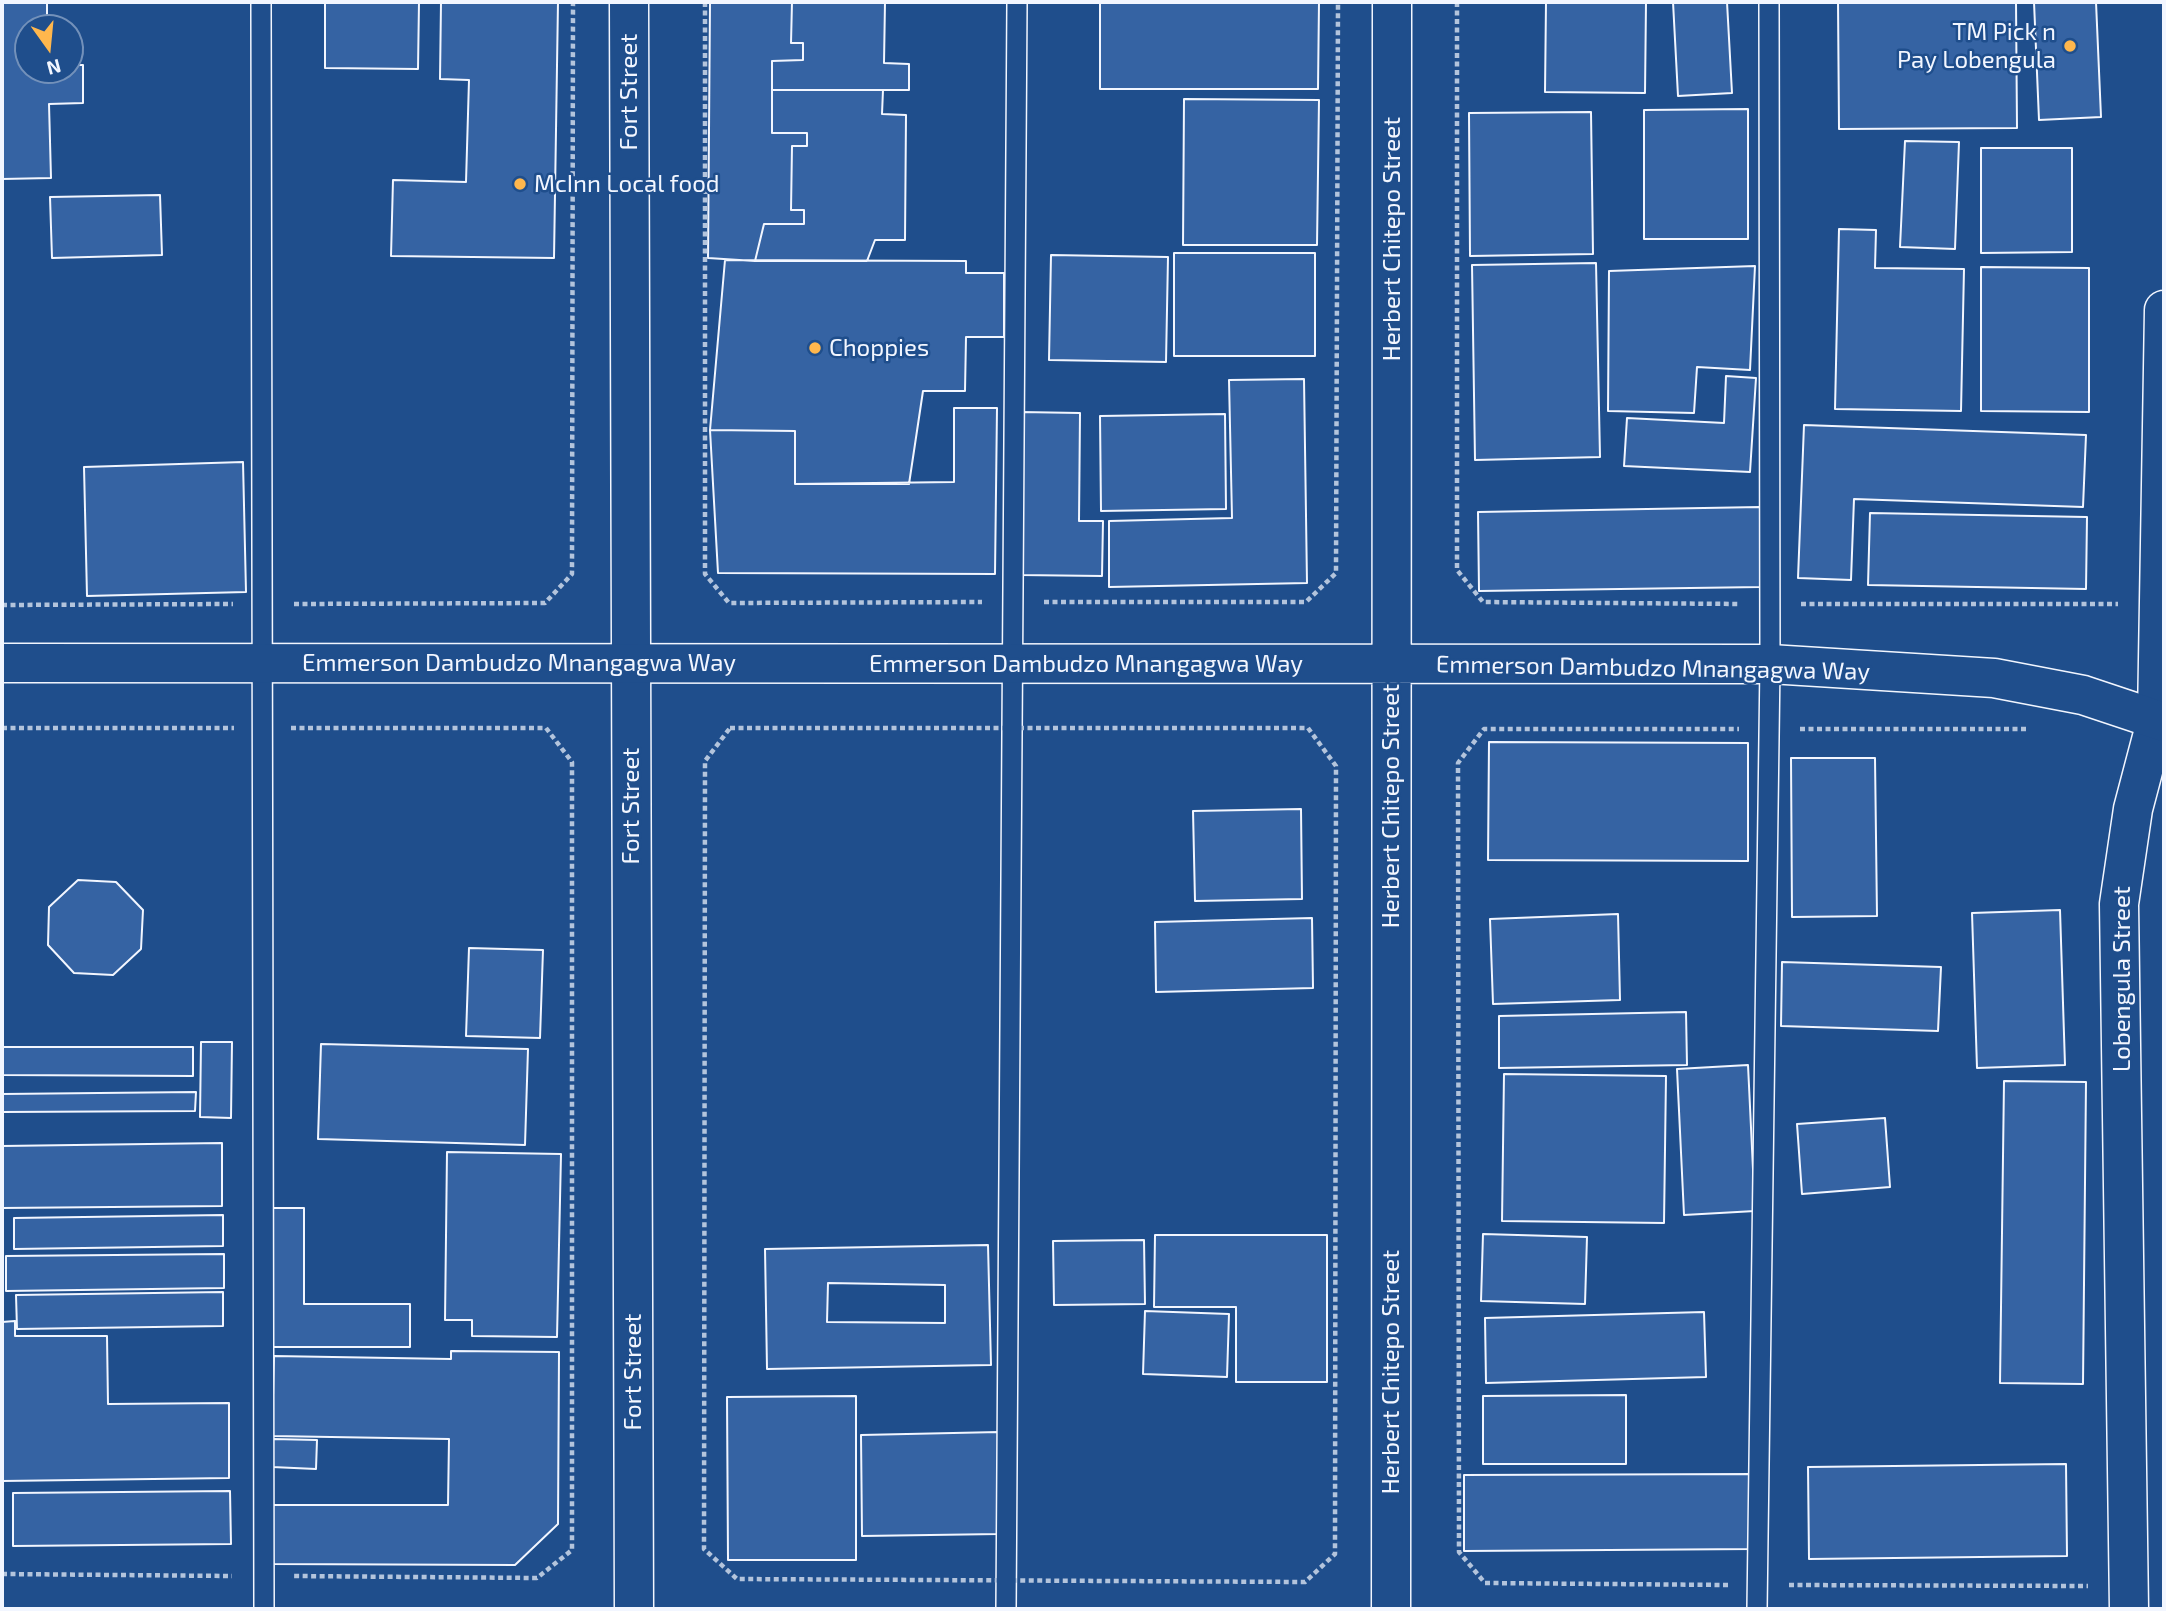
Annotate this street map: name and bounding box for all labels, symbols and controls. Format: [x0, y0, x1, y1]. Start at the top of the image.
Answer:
north arrow [14, 14, 84, 84]
place label: TM Pick n Pay Lobengula [1897, 18, 2056, 74]
street label: Fort Street [615, 34, 643, 150]
marker: TM Pick n Pay Lobengula [2062, 38, 2078, 54]
text: N [44, 55, 64, 81]
street label: Herbert Chitepo Street [1378, 117, 1406, 361]
place label: McInn Local food [534, 170, 720, 198]
marker: McInn Local food [512, 176, 528, 192]
place label: Choppies [829, 334, 929, 362]
marker: Choppies [807, 340, 823, 356]
street label: Emmerson Dambudzo Mnangagwa Way [302, 649, 736, 677]
street label: Emmerson Dambudzo Mnangagwa Way [869, 650, 1303, 678]
street label: Emmerson Dambudzo Mnangagwa Way [1436, 650, 1870, 686]
street label: Herbert Chitepo Street [1377, 684, 1405, 928]
street label: Fort Street [617, 748, 645, 864]
street label: Lobengula Street [2108, 886, 2136, 1072]
street label: Herbert Chitepo Street [1377, 1250, 1405, 1494]
street label: Fort Street [619, 1314, 647, 1430]

